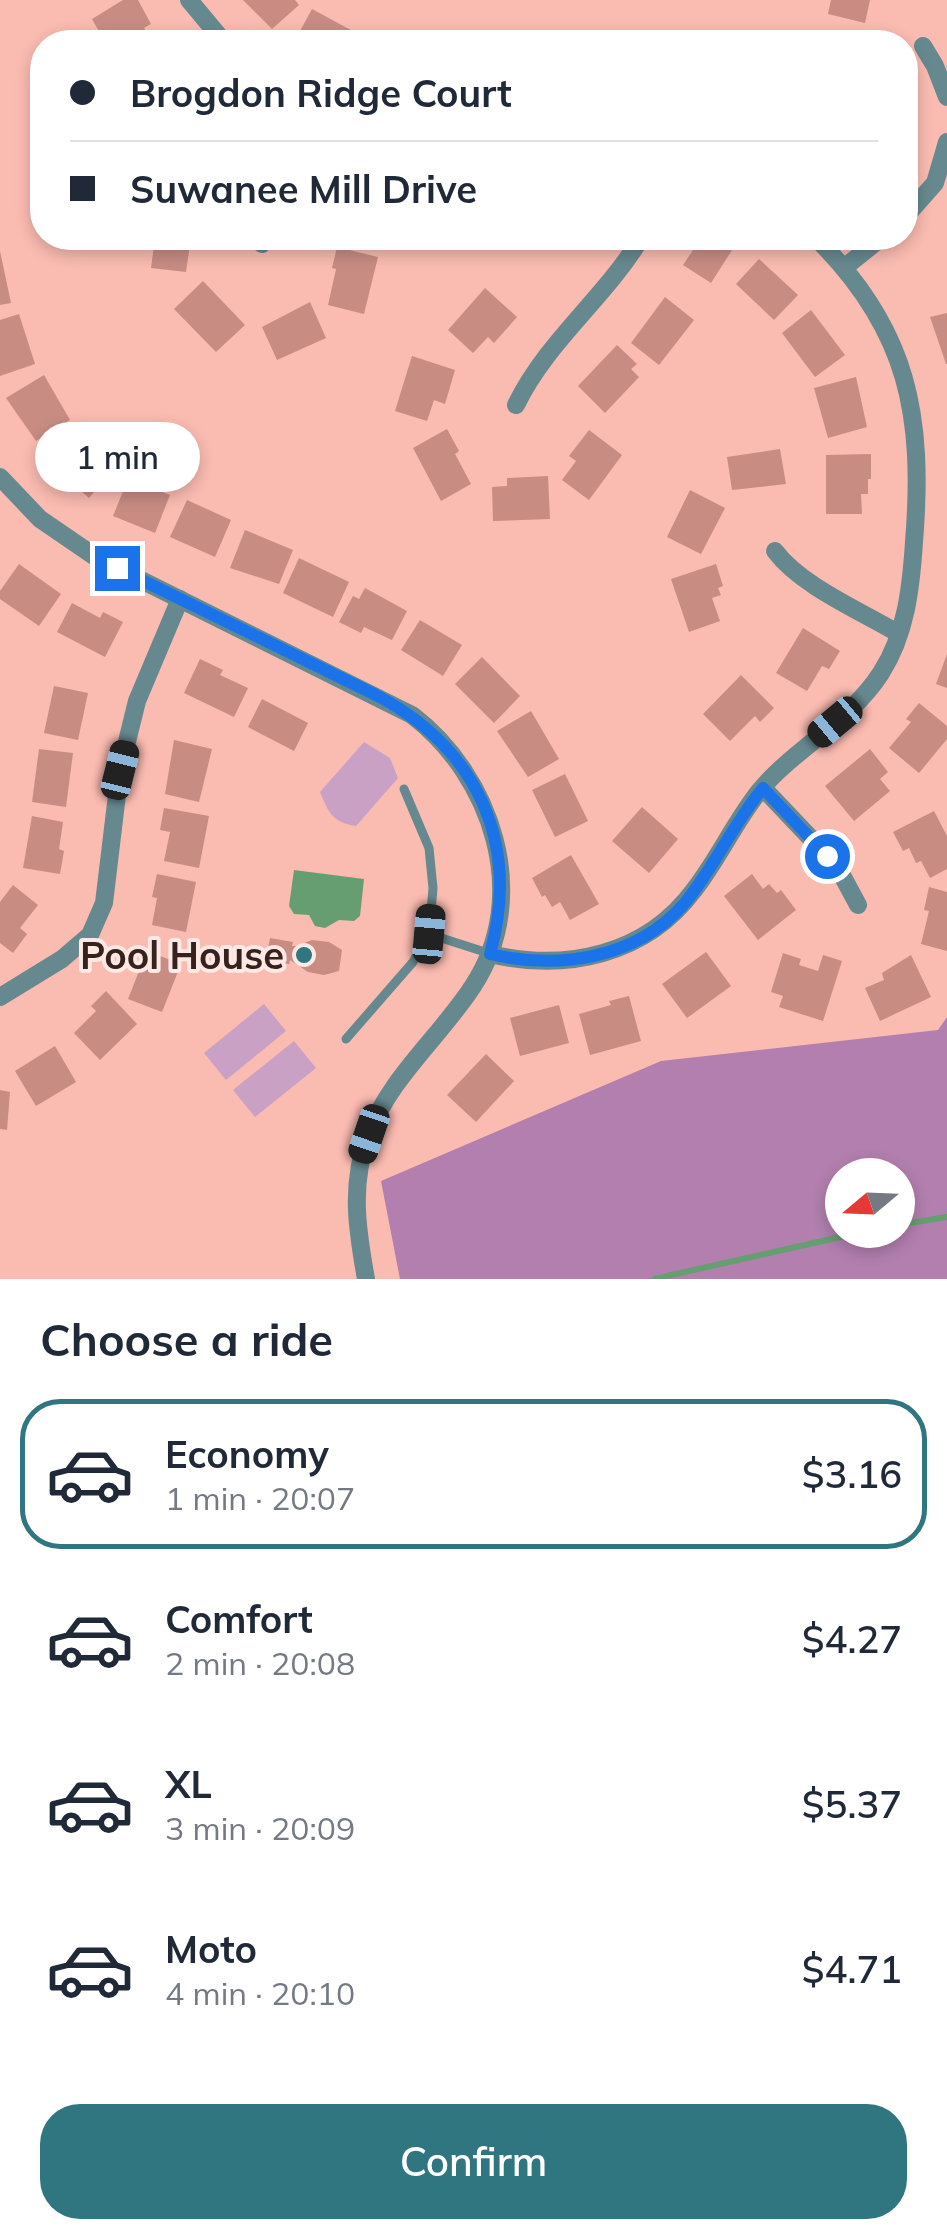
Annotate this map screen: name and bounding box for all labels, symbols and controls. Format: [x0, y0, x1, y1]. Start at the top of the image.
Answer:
text: Brogdon Ridge Court [130, 69, 512, 117]
text: Suwanee Mill Drive [130, 165, 477, 213]
callout: 1 min [34, 423, 200, 493]
text: 1 min [76, 437, 159, 477]
route end [95, 546, 140, 591]
car [802, 691, 868, 753]
car [98, 737, 142, 803]
route start [805, 834, 850, 879]
car [411, 903, 447, 965]
place label: Pool House [80, 931, 284, 979]
marker: Pool House [293, 944, 315, 966]
car [345, 1101, 393, 1167]
north arrow [825, 1158, 915, 1248]
map controls [825, 1158, 915, 1248]
text: Choose a ride [40, 1311, 333, 1367]
icon: car [45, 1429, 135, 1519]
text: Economy [165, 1430, 329, 1478]
text: $3.16 [802, 1450, 902, 1498]
text: 1 min · 20:07 [165, 1478, 355, 1518]
icon: car [45, 1594, 135, 1684]
text: Comfort [165, 1595, 313, 1643]
text: $4.27 [802, 1615, 902, 1663]
text: 2 min · 20:08 [165, 1643, 355, 1683]
icon: car [45, 1759, 135, 1849]
text: XL [165, 1760, 212, 1808]
text: $5.37 [802, 1780, 902, 1828]
text: 3 min · 20:09 [165, 1808, 355, 1848]
icon: car [45, 1924, 135, 2014]
text: Moto [165, 1925, 257, 1973]
text: $4.71 [802, 1945, 902, 1993]
text: 4 min · 20:10 [165, 1973, 355, 2013]
button: Confirm [40, 2104, 907, 2219]

